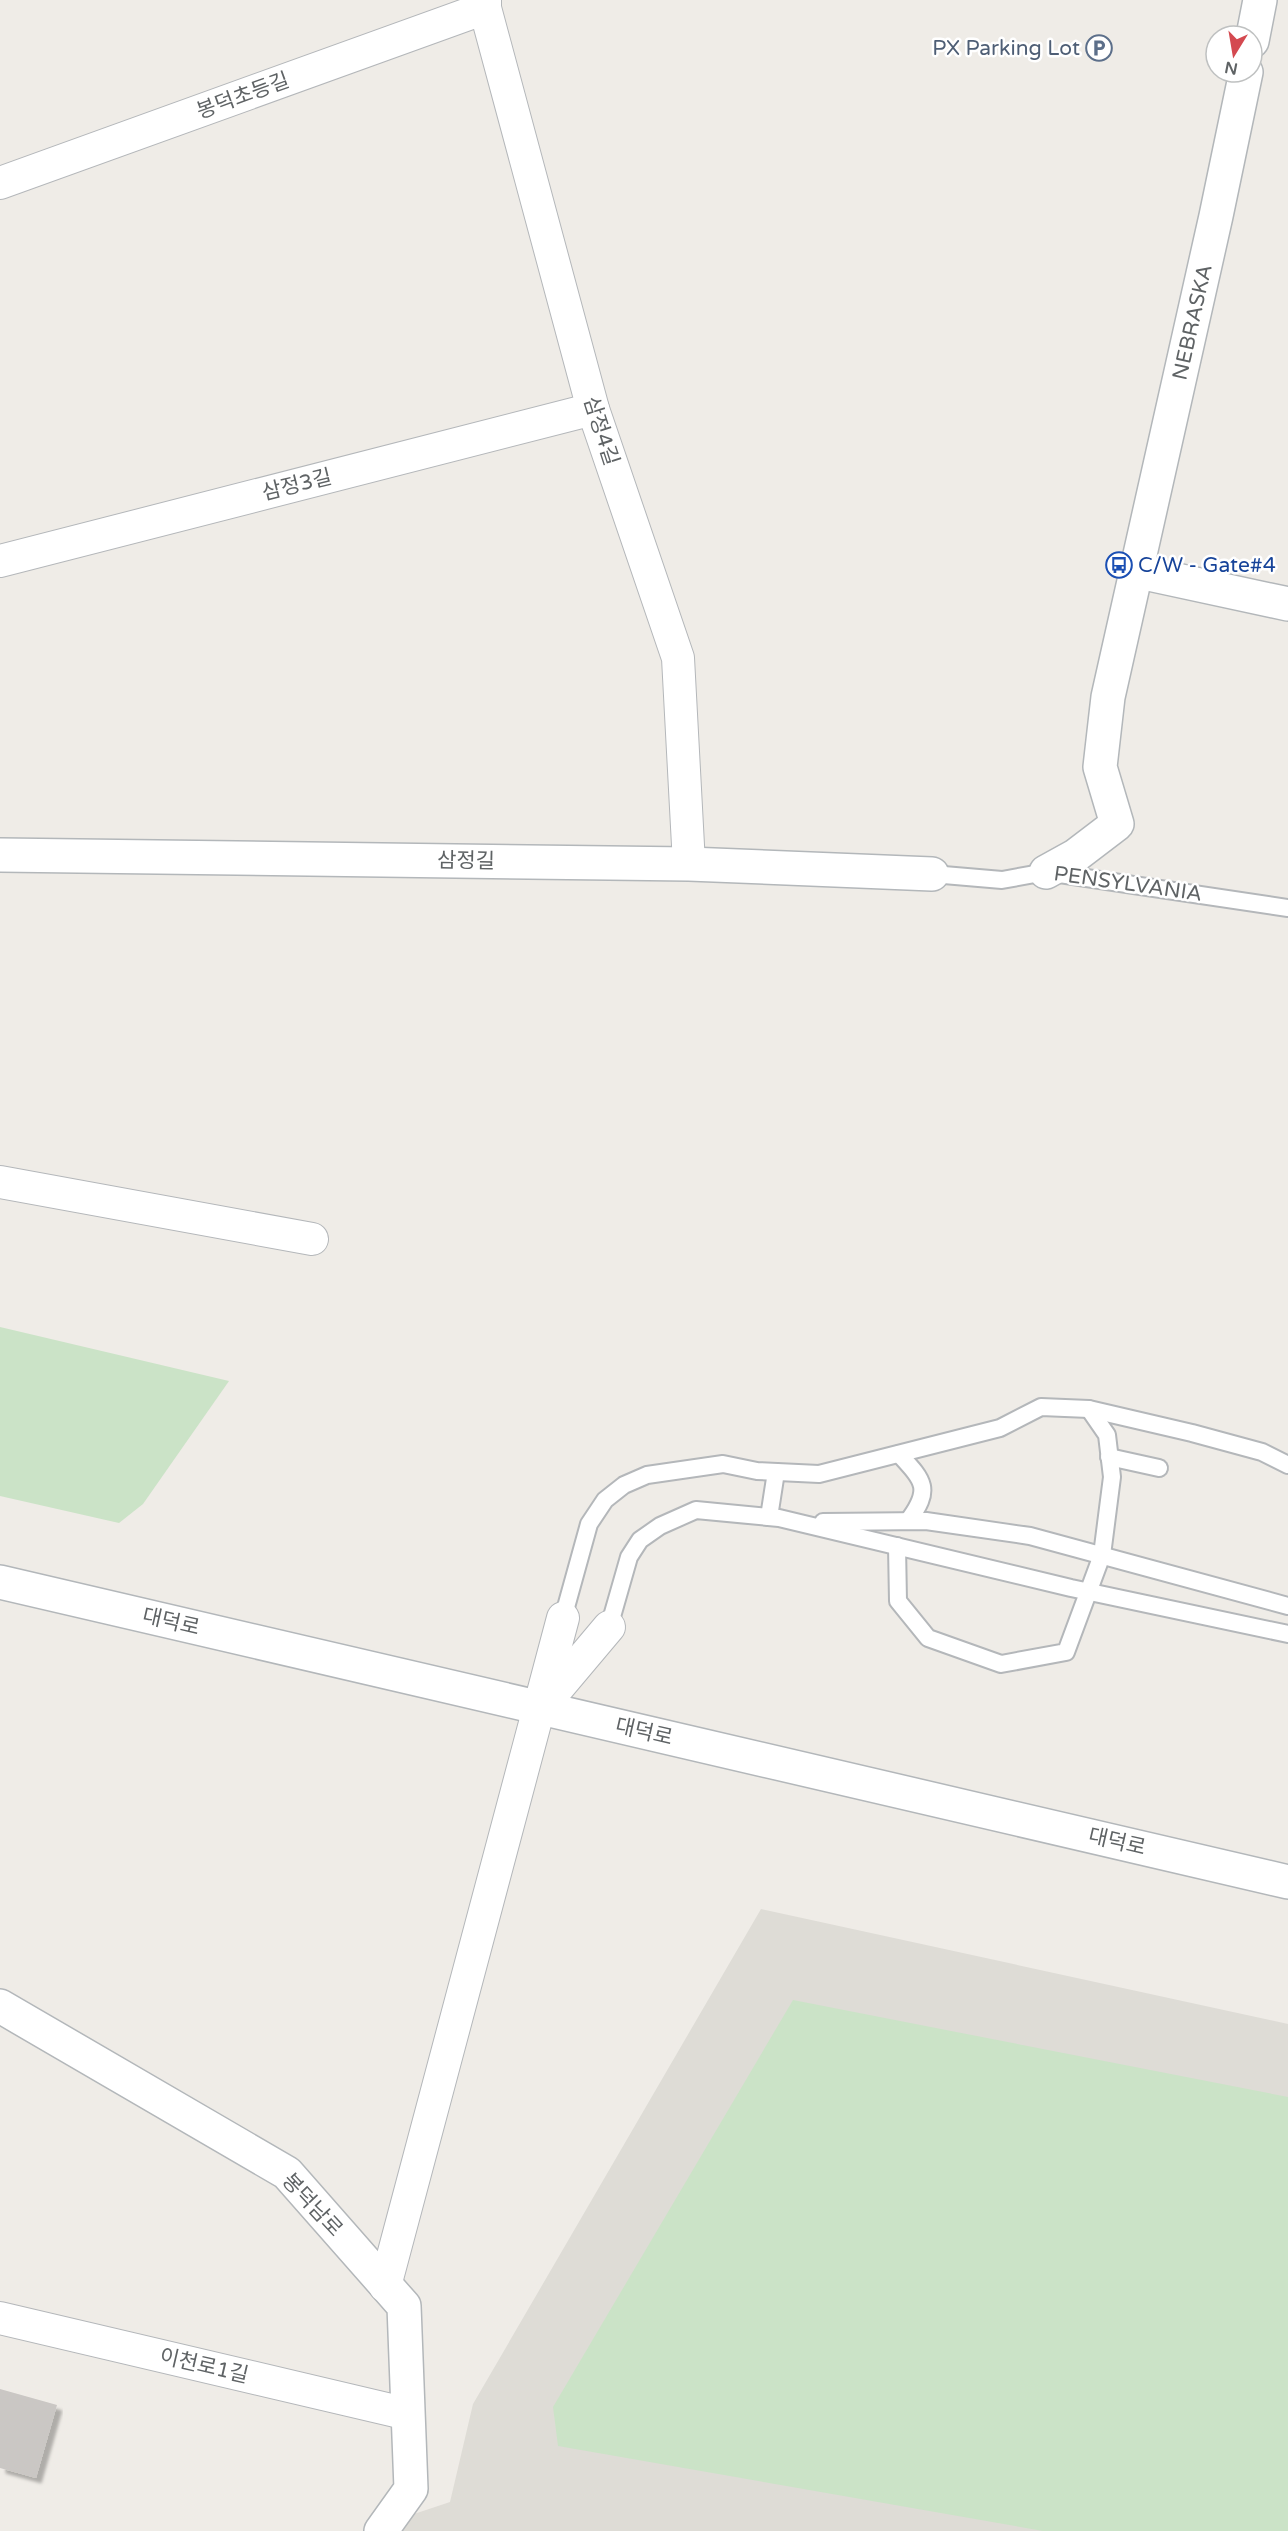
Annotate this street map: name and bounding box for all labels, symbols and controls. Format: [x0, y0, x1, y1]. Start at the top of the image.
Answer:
north arrow [1204, 24, 1264, 84]
parking icon: PX Parking Lot [1084, 33, 1114, 63]
place label: PX Parking Lot [932, 36, 1080, 61]
text: N [1223, 57, 1240, 79]
street label: 봉덕초등길 [193, 68, 293, 124]
street label: NEBRASKA [1167, 262, 1217, 382]
street label: 삼정4길 [578, 393, 624, 469]
street label: 삼정3길 [259, 464, 335, 506]
bus stop icon: C/W - Gate#4 [1104, 550, 1134, 580]
place label: C/W - Gate#4 [1138, 553, 1276, 578]
street label: 삼정길 [437, 848, 495, 874]
street label: PENSYLVANIA [1052, 861, 1204, 907]
street label: 대덕로 [140, 1603, 202, 1641]
street label: 대덕로 [613, 1713, 675, 1751]
street label: 대덕로 [1086, 1823, 1148, 1861]
street label: 봉덕남로 [277, 2168, 347, 2242]
street label: 이천로1길 [157, 2344, 251, 2388]

